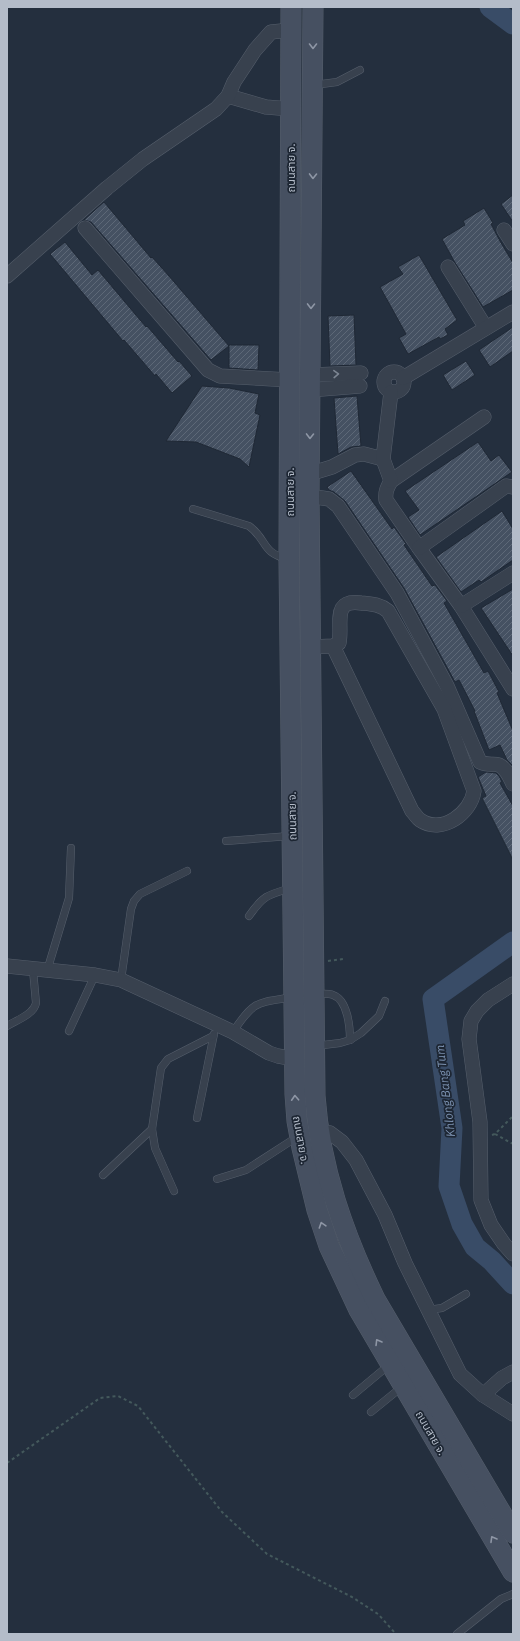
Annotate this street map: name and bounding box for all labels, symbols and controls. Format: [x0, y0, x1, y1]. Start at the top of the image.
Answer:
one-way arrow [309, 43, 317, 49]
street label: ถนนสาย จ. [284, 144, 298, 192]
one-way arrow [309, 173, 317, 179]
one-way arrow [307, 303, 315, 309]
one-way arrow [333, 370, 339, 379]
one-way arrow [306, 433, 314, 439]
street label: ถนนสาย จ. [283, 468, 297, 516]
street label: ถนนสาย จ. [285, 791, 299, 841]
water label: Khlong Bang Tum [432, 1044, 458, 1138]
one-way arrow [291, 1095, 300, 1101]
street label: ถนนสาย จ. [290, 1115, 312, 1165]
one-way arrow [318, 1222, 327, 1229]
one-way arrow [375, 1339, 382, 1346]
street label: ถนนสาย จ. [413, 1408, 449, 1458]
one-way arrow [491, 1535, 498, 1543]

